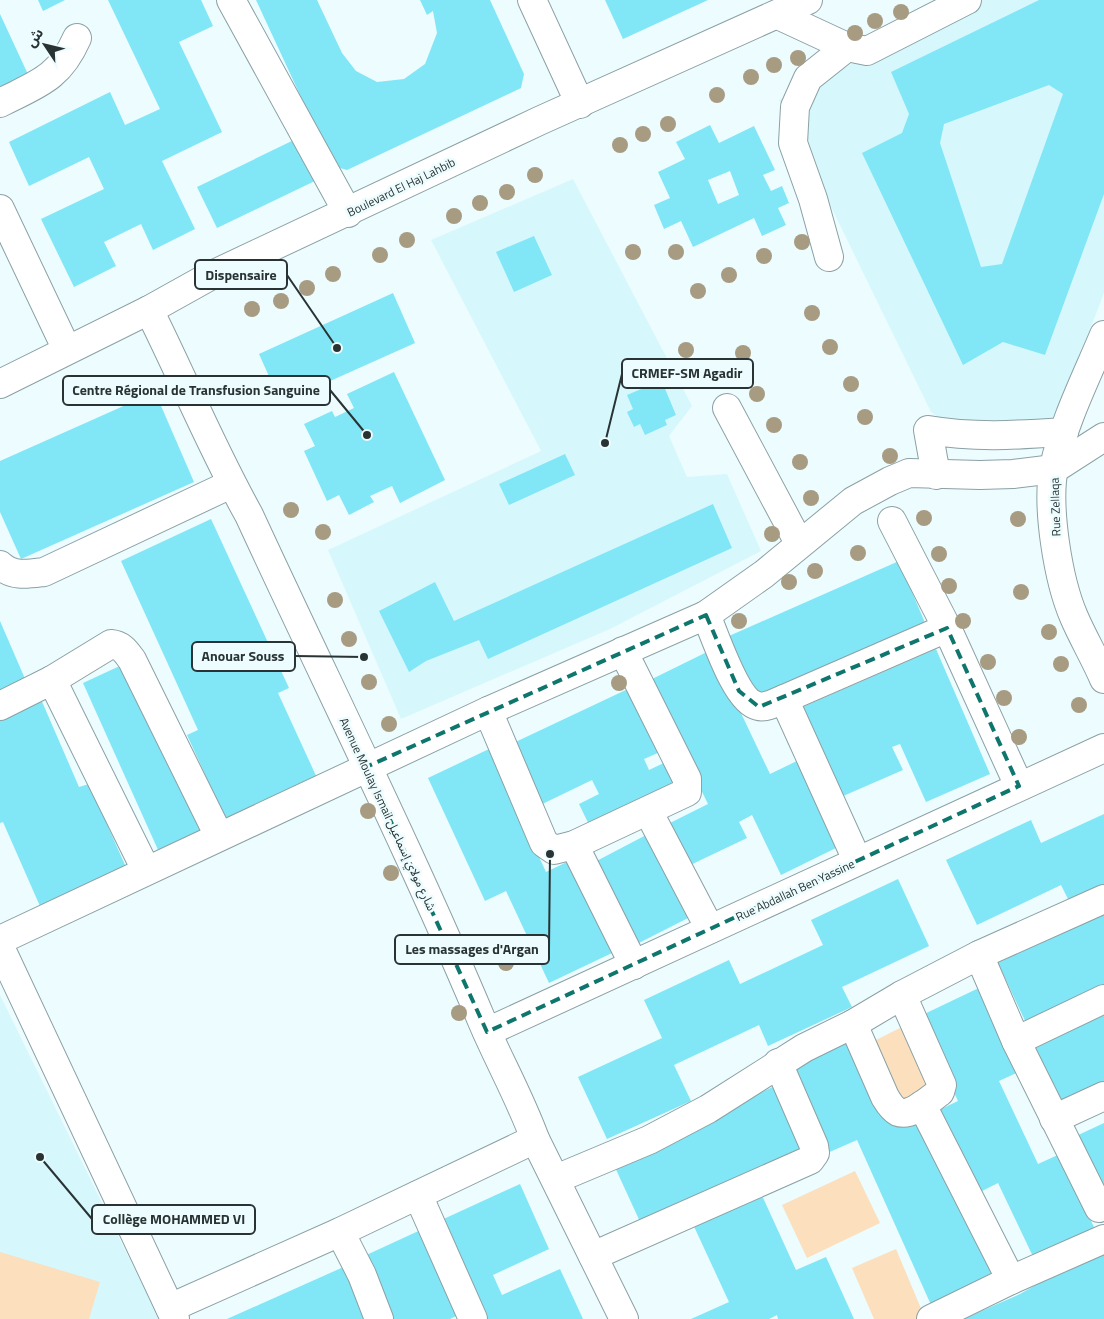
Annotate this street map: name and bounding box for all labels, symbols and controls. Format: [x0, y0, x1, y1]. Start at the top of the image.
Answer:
north arrow [20, 20, 70, 70]
text: ش [20, 23, 48, 51]
street label: Boulevard El Haj Lahbib [344, 153, 458, 221]
callout: Dispensaire [195, 260, 287, 289]
text: Dispensaire [205, 264, 277, 285]
callout: CRMEF-SM Agadir [622, 359, 753, 388]
text: CRMEF-SM Agadir [632, 362, 742, 383]
callout: Centre Régional de Transfusion Sanguine [63, 376, 330, 405]
text: Centre Régional de Transfusion Sanguine [72, 379, 320, 400]
street label: Rue Zellaqa [1044, 477, 1066, 537]
callout: Anouar Souss [192, 642, 295, 671]
text: Anouar Souss [202, 645, 285, 666]
street label: Avenue Moulay Ismail شارع مولاي إسماعيل [334, 714, 441, 914]
street label: Rue Abdallah Ben Yassine [732, 854, 858, 926]
callout: Les massages d'Argan [395, 935, 549, 964]
text: Les massages d'Argan [405, 938, 539, 959]
callout: Collège MOHAMMED VI [92, 1205, 255, 1234]
text: Collège MOHAMMED VI [103, 1208, 245, 1229]

